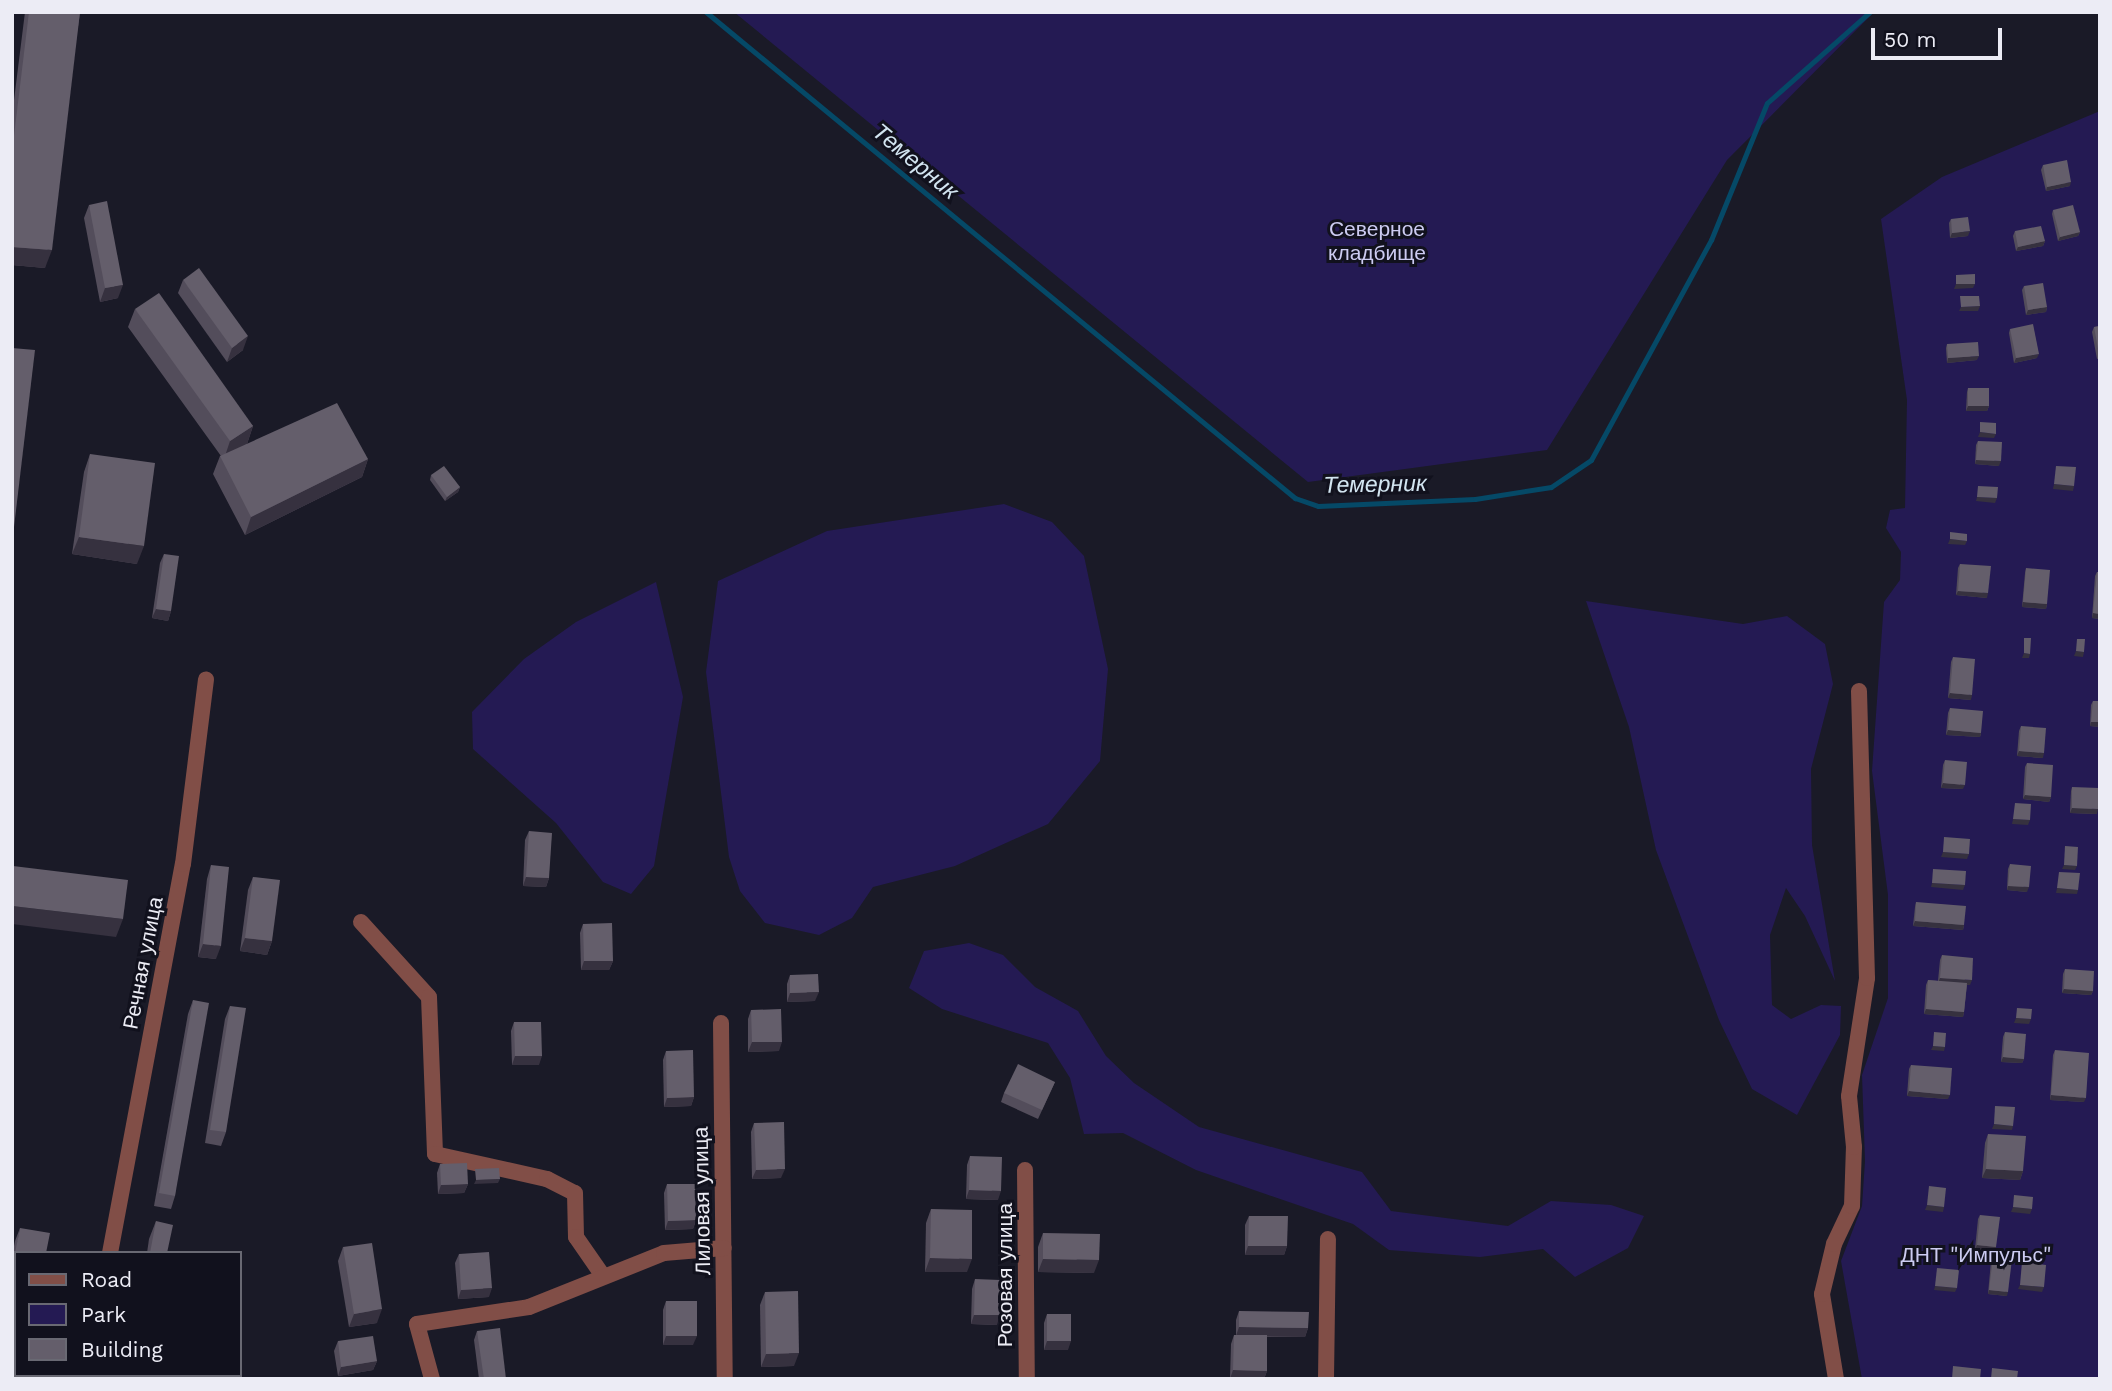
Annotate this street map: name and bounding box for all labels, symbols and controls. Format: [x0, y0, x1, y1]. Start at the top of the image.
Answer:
scale bar [1874, 14, 2005, 58]
text: 50 m [1884, 27, 1936, 52]
water label: Темерник [866, 118, 964, 206]
park label: Северное кладбище [1328, 216, 1426, 266]
water label: Темерник [1323, 470, 1427, 500]
street label: Речная улица [118, 895, 168, 1031]
street label: Лиловая улица [688, 1127, 716, 1275]
street label: Розовая улица [992, 1203, 1018, 1347]
park label: ДНТ "Импульс" [1901, 1242, 2051, 1268]
legend [14, 1251, 242, 1377]
text: Road [81, 1267, 132, 1292]
text: Park [81, 1302, 126, 1327]
text: Building [81, 1337, 163, 1362]

